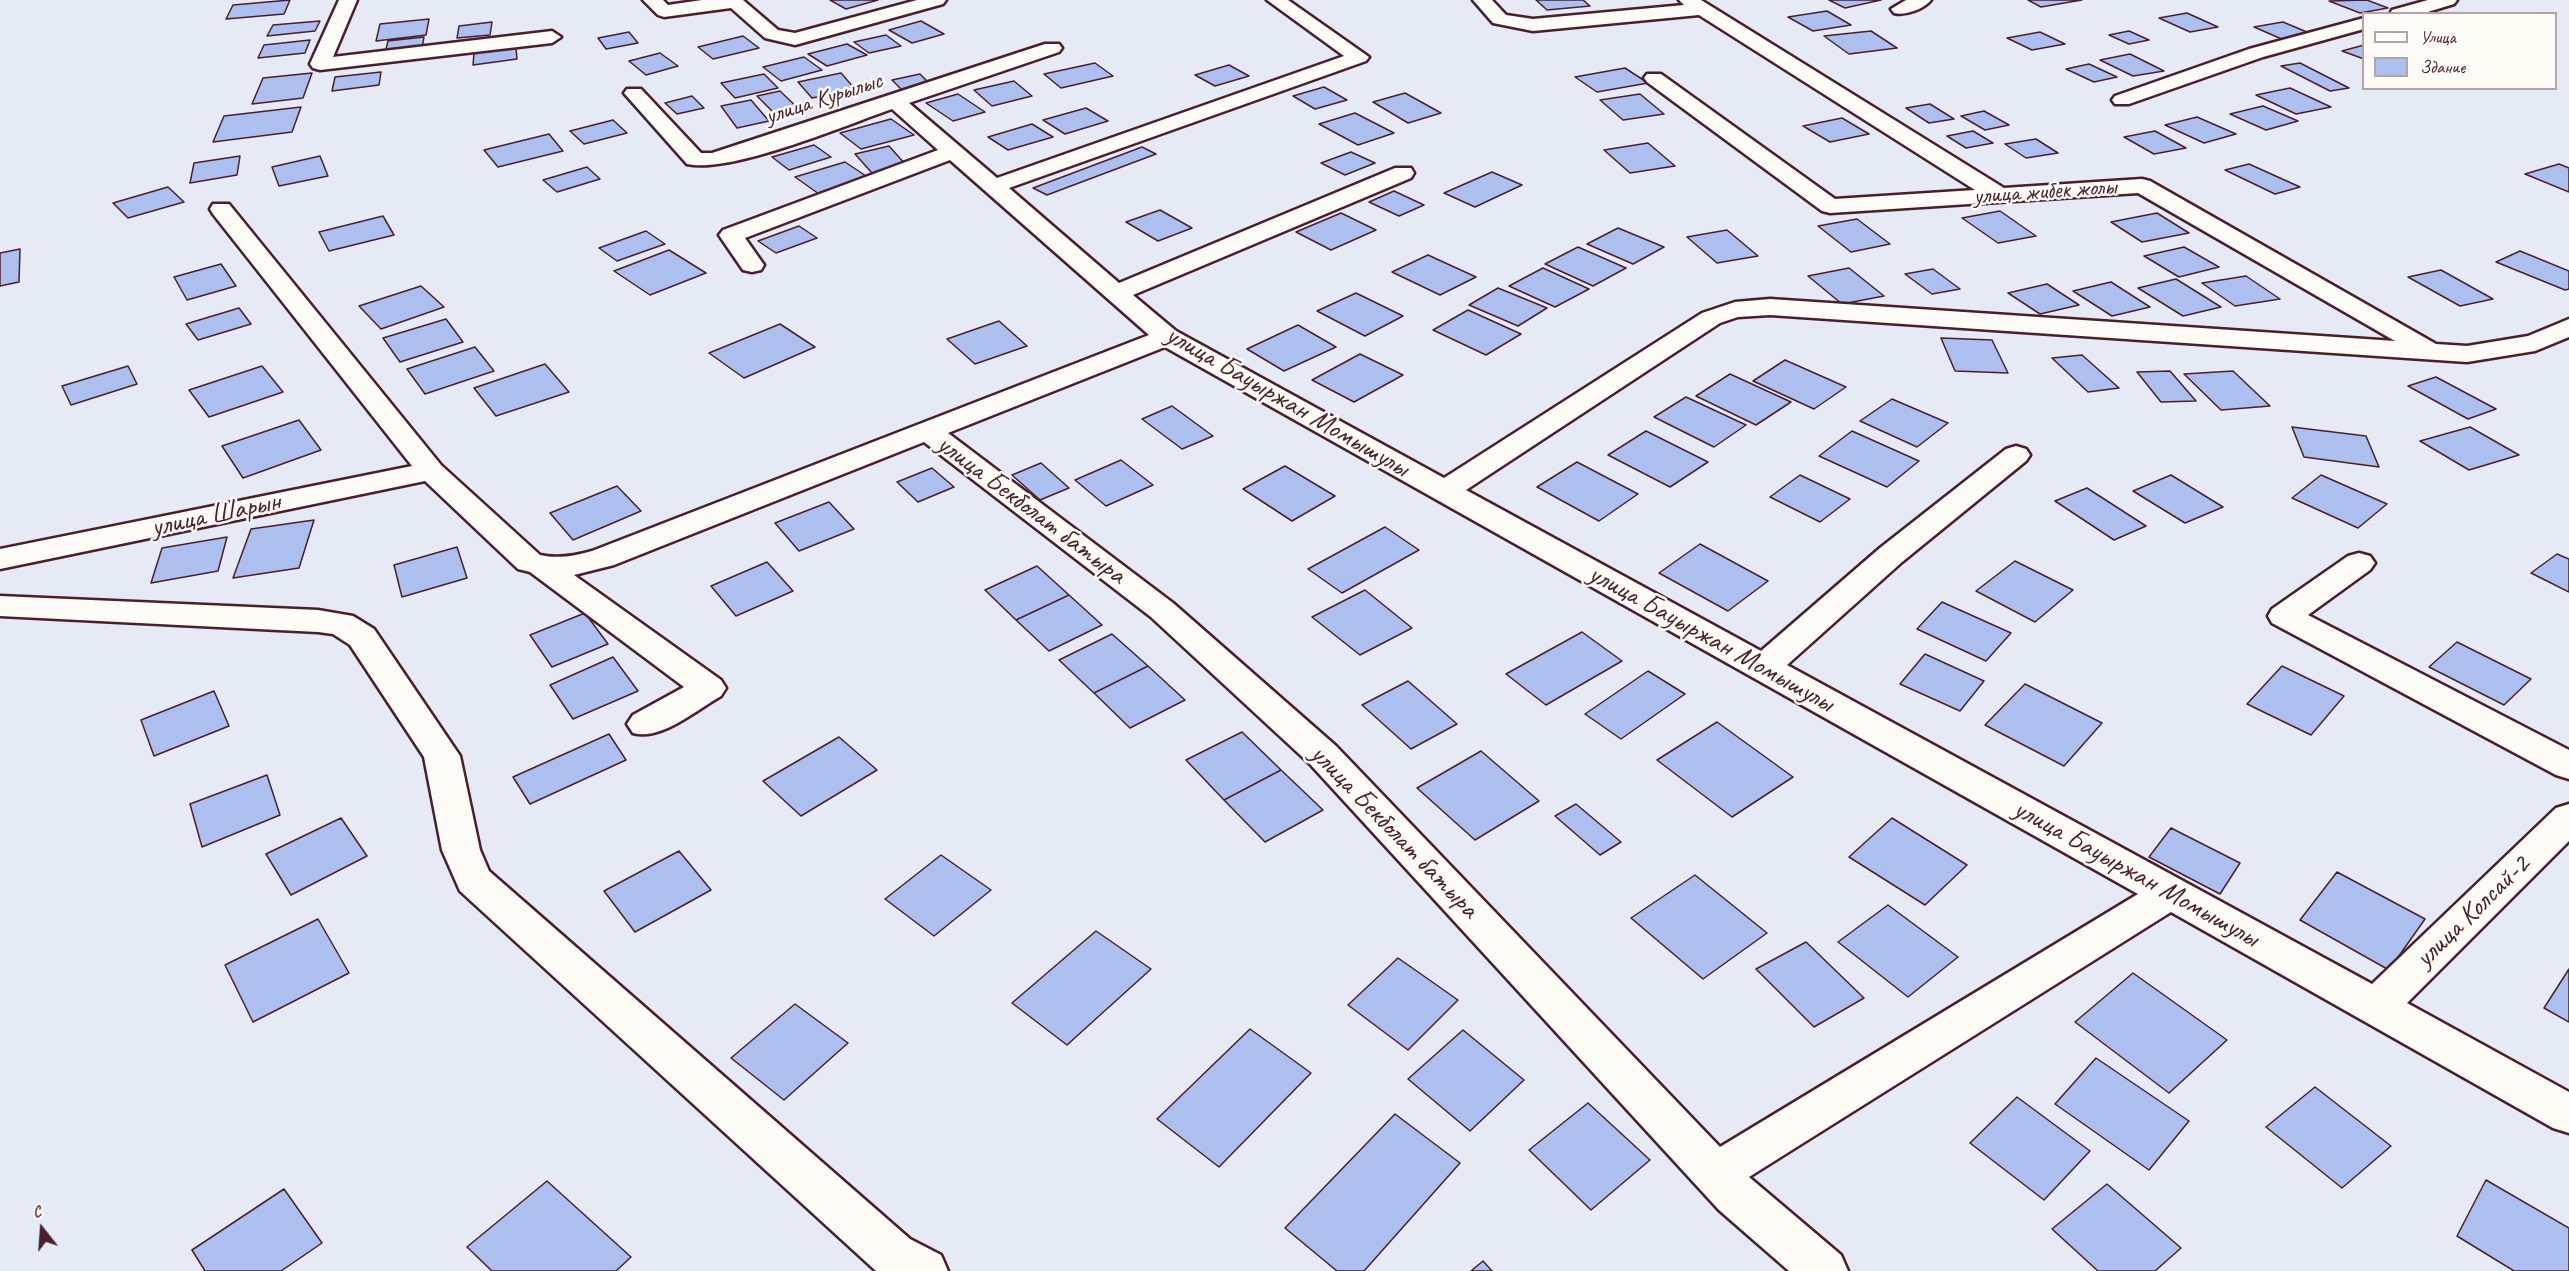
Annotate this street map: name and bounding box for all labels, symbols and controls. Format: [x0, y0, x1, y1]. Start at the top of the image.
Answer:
legend [2362, 12, 2557, 90]
text: Улица [2420, 26, 2456, 48]
text: Здание [2420, 56, 2465, 78]
street label: улица Курылыс [762, 67, 886, 131]
street label: улица жибек жолы [1973, 173, 2117, 211]
street label: улица Бауыржан Момышулы [1159, 319, 1415, 485]
street label: улица Бекболат батыра [930, 428, 1132, 592]
street label: улица Шарын [148, 485, 284, 545]
street label: улица Бауыржан Момышулы [1583, 558, 1839, 720]
street label: улица Бекболат батыра [1303, 738, 1485, 926]
street label: улица Бауыржан Момышулы [2008, 793, 2264, 955]
street label: улица Колсай-2 [2409, 849, 2537, 975]
north arrow [12, 1199, 72, 1259]
text: С [30, 1201, 43, 1223]

